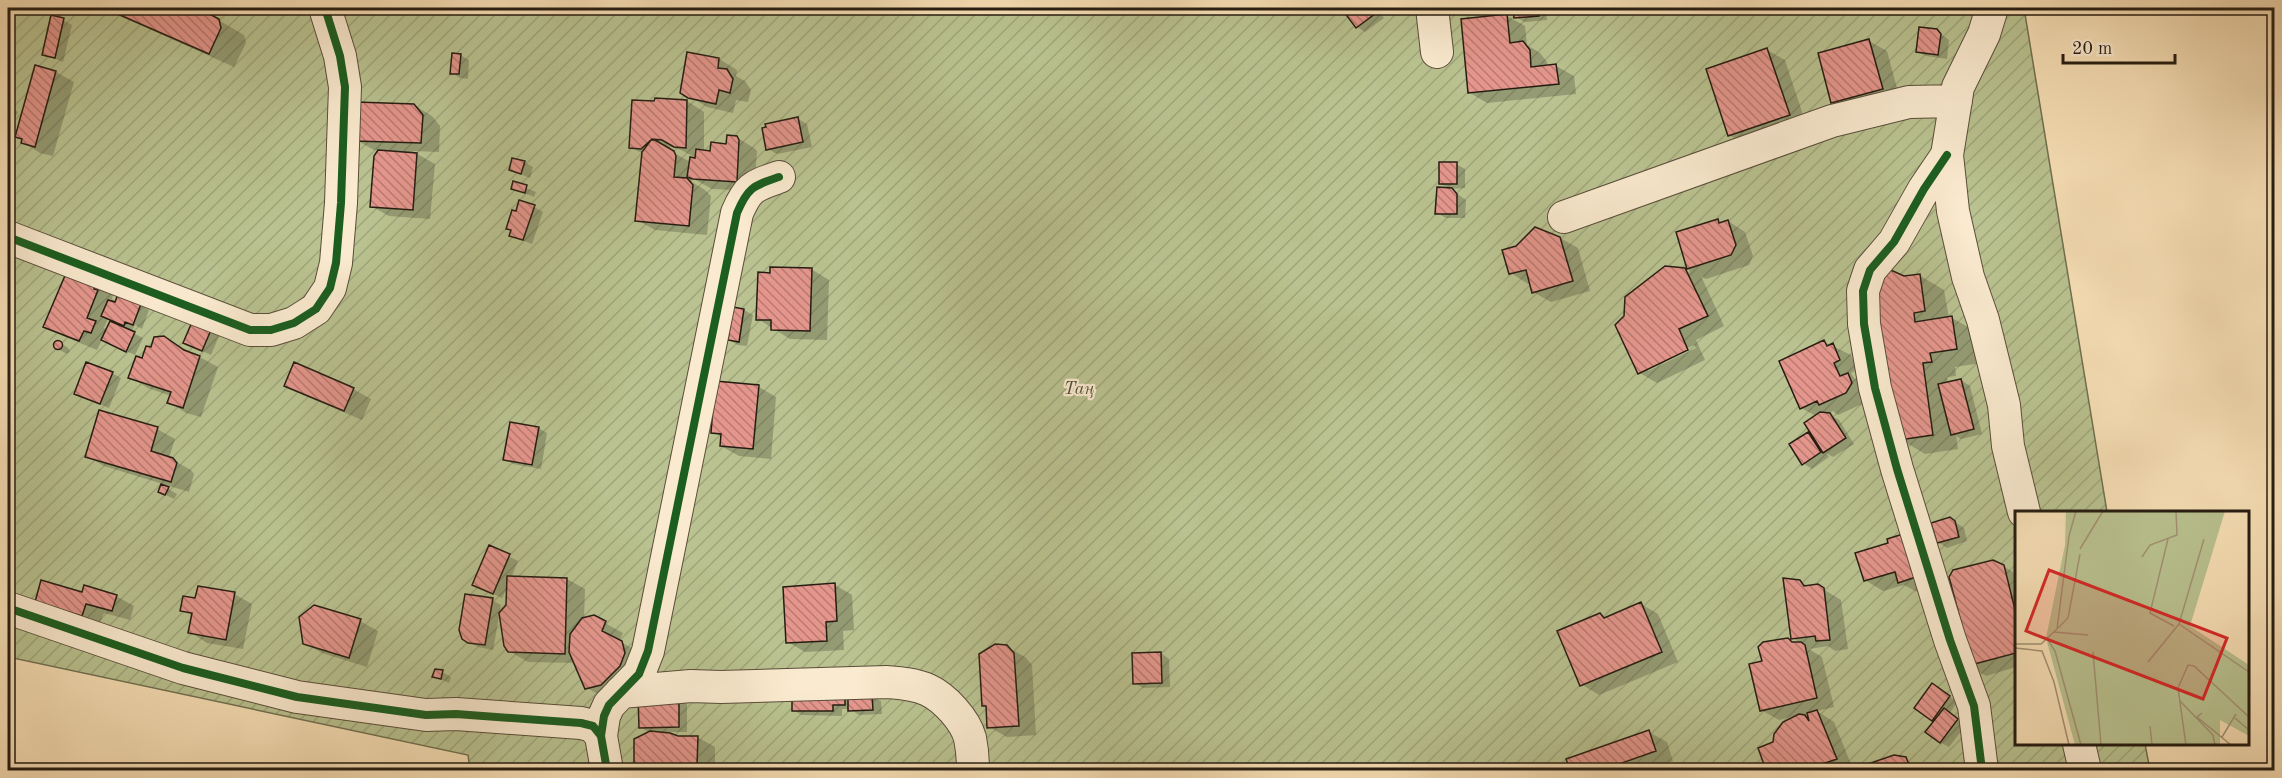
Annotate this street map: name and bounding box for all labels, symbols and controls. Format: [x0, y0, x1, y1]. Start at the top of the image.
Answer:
scale bar [2063, 27, 2176, 65]
text: 20 m [2072, 40, 2112, 58]
park label: Таң [1063, 380, 1095, 398]
inset map [2015, 511, 2249, 745]

